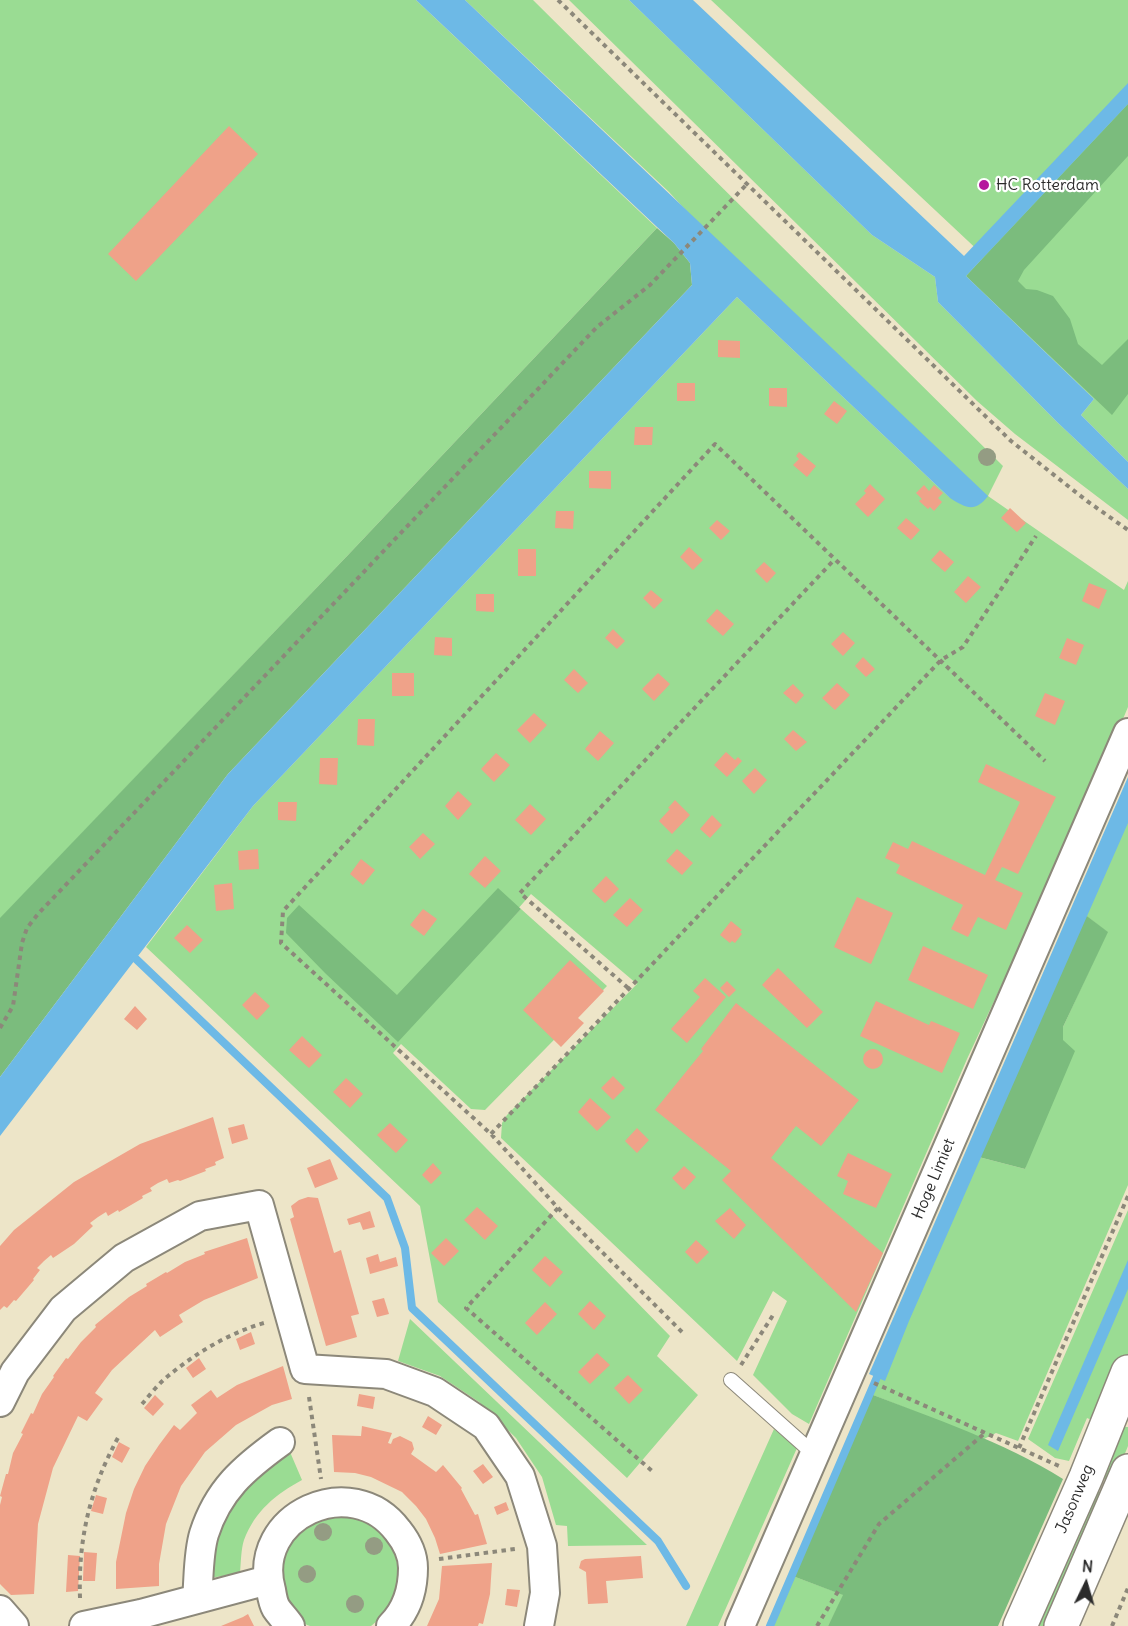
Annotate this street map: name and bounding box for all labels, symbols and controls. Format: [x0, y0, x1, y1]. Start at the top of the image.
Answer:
place label: HC Rotterdam [996, 175, 1099, 195]
marker: HC Rotterdam [977, 178, 991, 192]
street label: Hoge Limiet [908, 1136, 960, 1222]
street label: Jasonweg [1052, 1462, 1098, 1536]
north arrow [1056, 1554, 1116, 1614]
text: N [1081, 1556, 1094, 1577]

